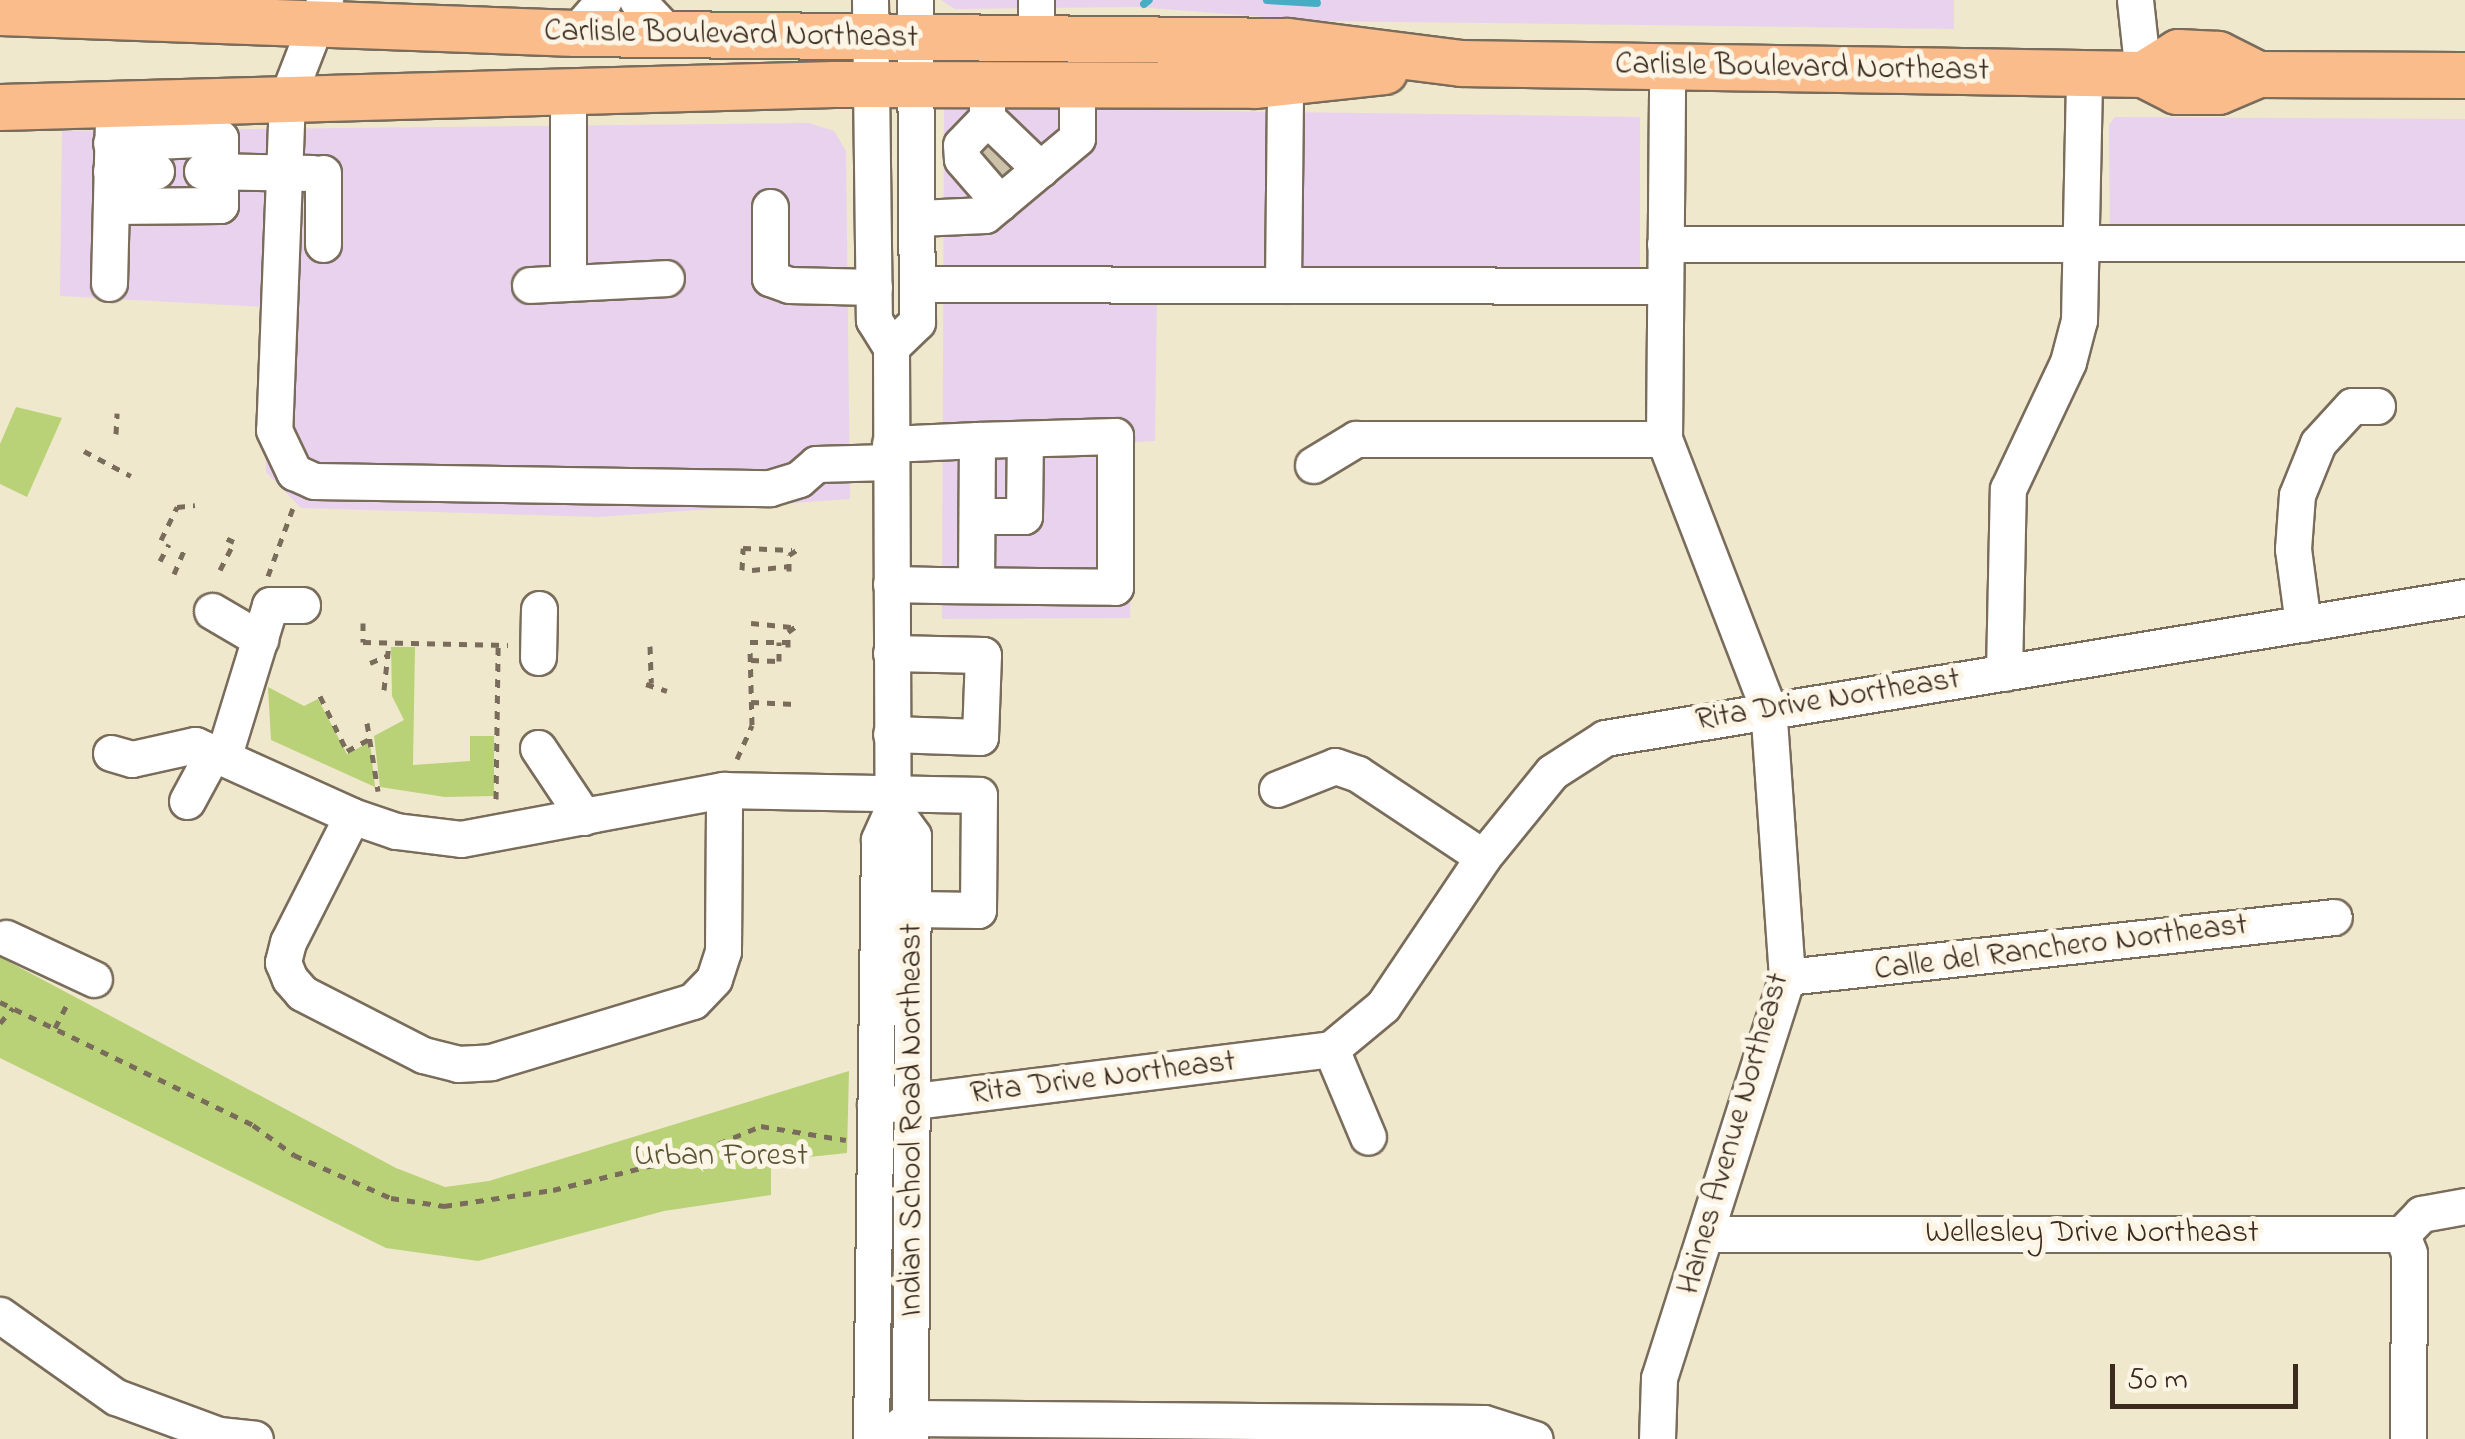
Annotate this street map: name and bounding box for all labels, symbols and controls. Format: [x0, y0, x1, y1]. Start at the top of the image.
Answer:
street label: Carlisle Boulevard Northeast [544, 14, 918, 58]
street label: Carlisle Boulevard Northeast [1615, 47, 1989, 91]
street label: Rita Drive Northeast [1693, 661, 1963, 741]
street label: Calle del Ranchero Northeast [1872, 907, 2250, 991]
street label: Indian School Road Northeast [894, 923, 932, 1317]
street label: Haines Avenue Northeast [1671, 969, 1799, 1299]
street label: Rita Drive Northeast [968, 1044, 1238, 1114]
park label: Urban Forest [634, 1138, 808, 1176]
street label: Wellesley Drive Northeast [1925, 1215, 2259, 1253]
scale bar [2115, 1344, 2302, 1406]
text: 50 m [2127, 1359, 2188, 1403]

